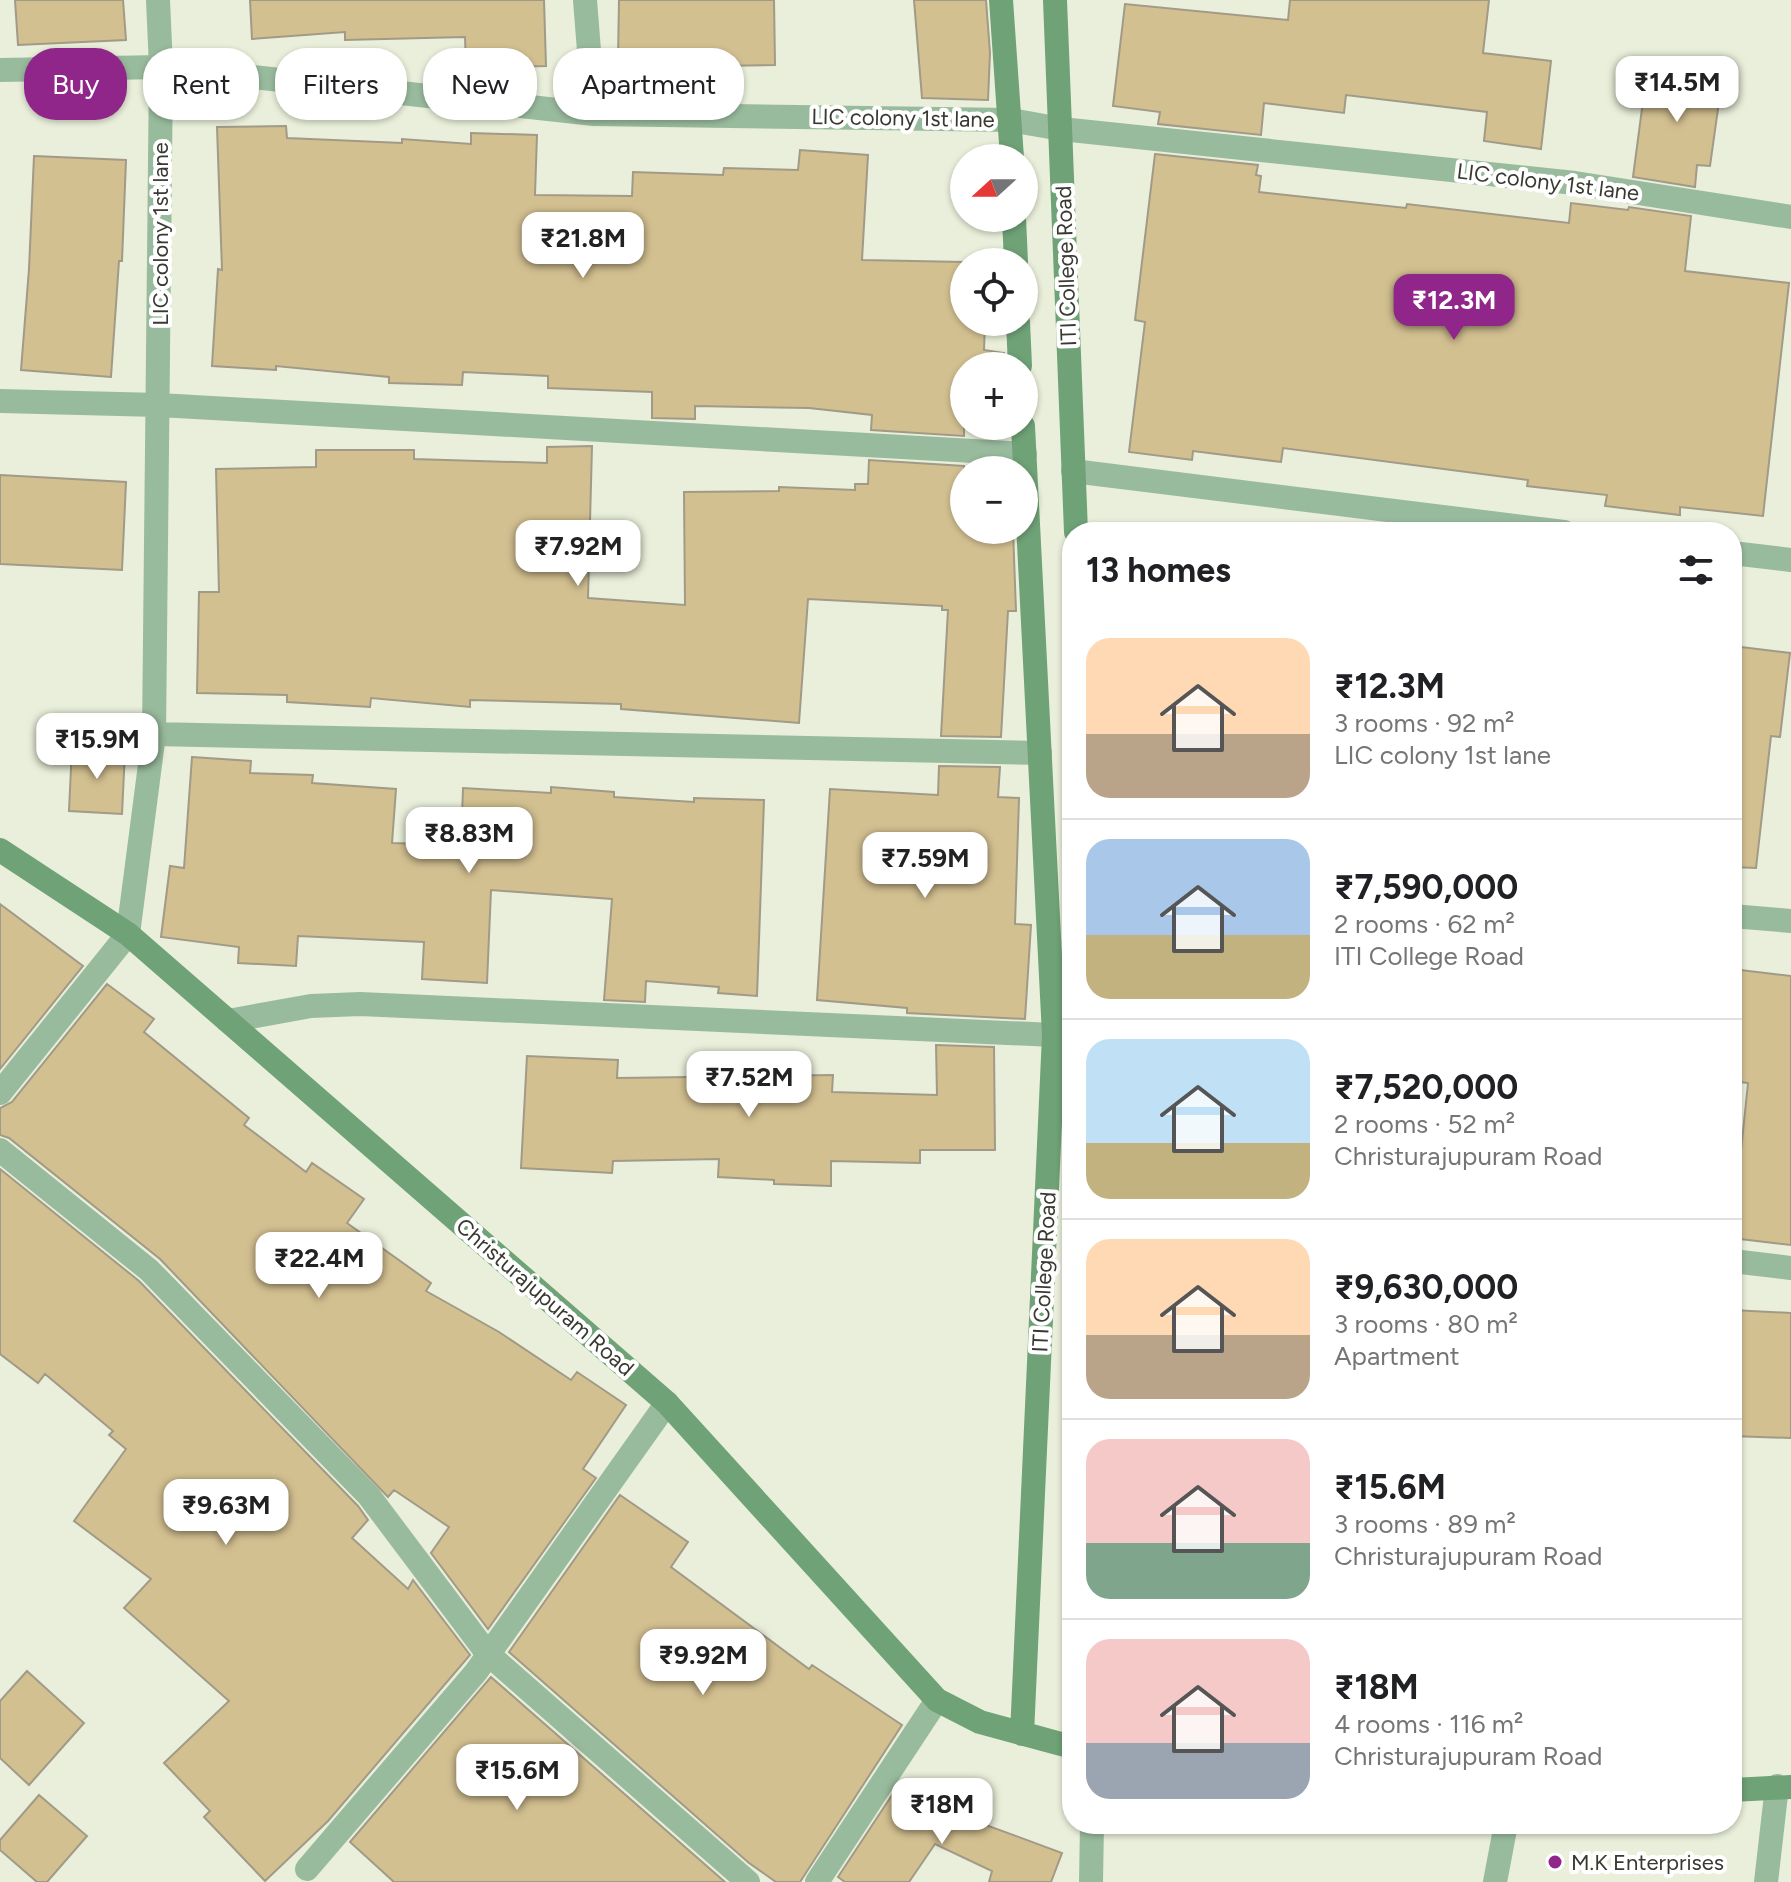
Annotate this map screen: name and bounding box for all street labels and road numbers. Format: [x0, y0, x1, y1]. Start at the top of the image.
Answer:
street label: LIC colony 1st lane [811, 103, 995, 133]
street label: LIC colony 1st lane [147, 142, 174, 326]
street label: LIC colony 1st lane [1455, 157, 1641, 207]
street label: ITI College Road [1050, 185, 1082, 347]
street label: ITI College Road [1026, 1191, 1062, 1353]
street label: Christurajupuram Road [450, 1212, 640, 1382]

